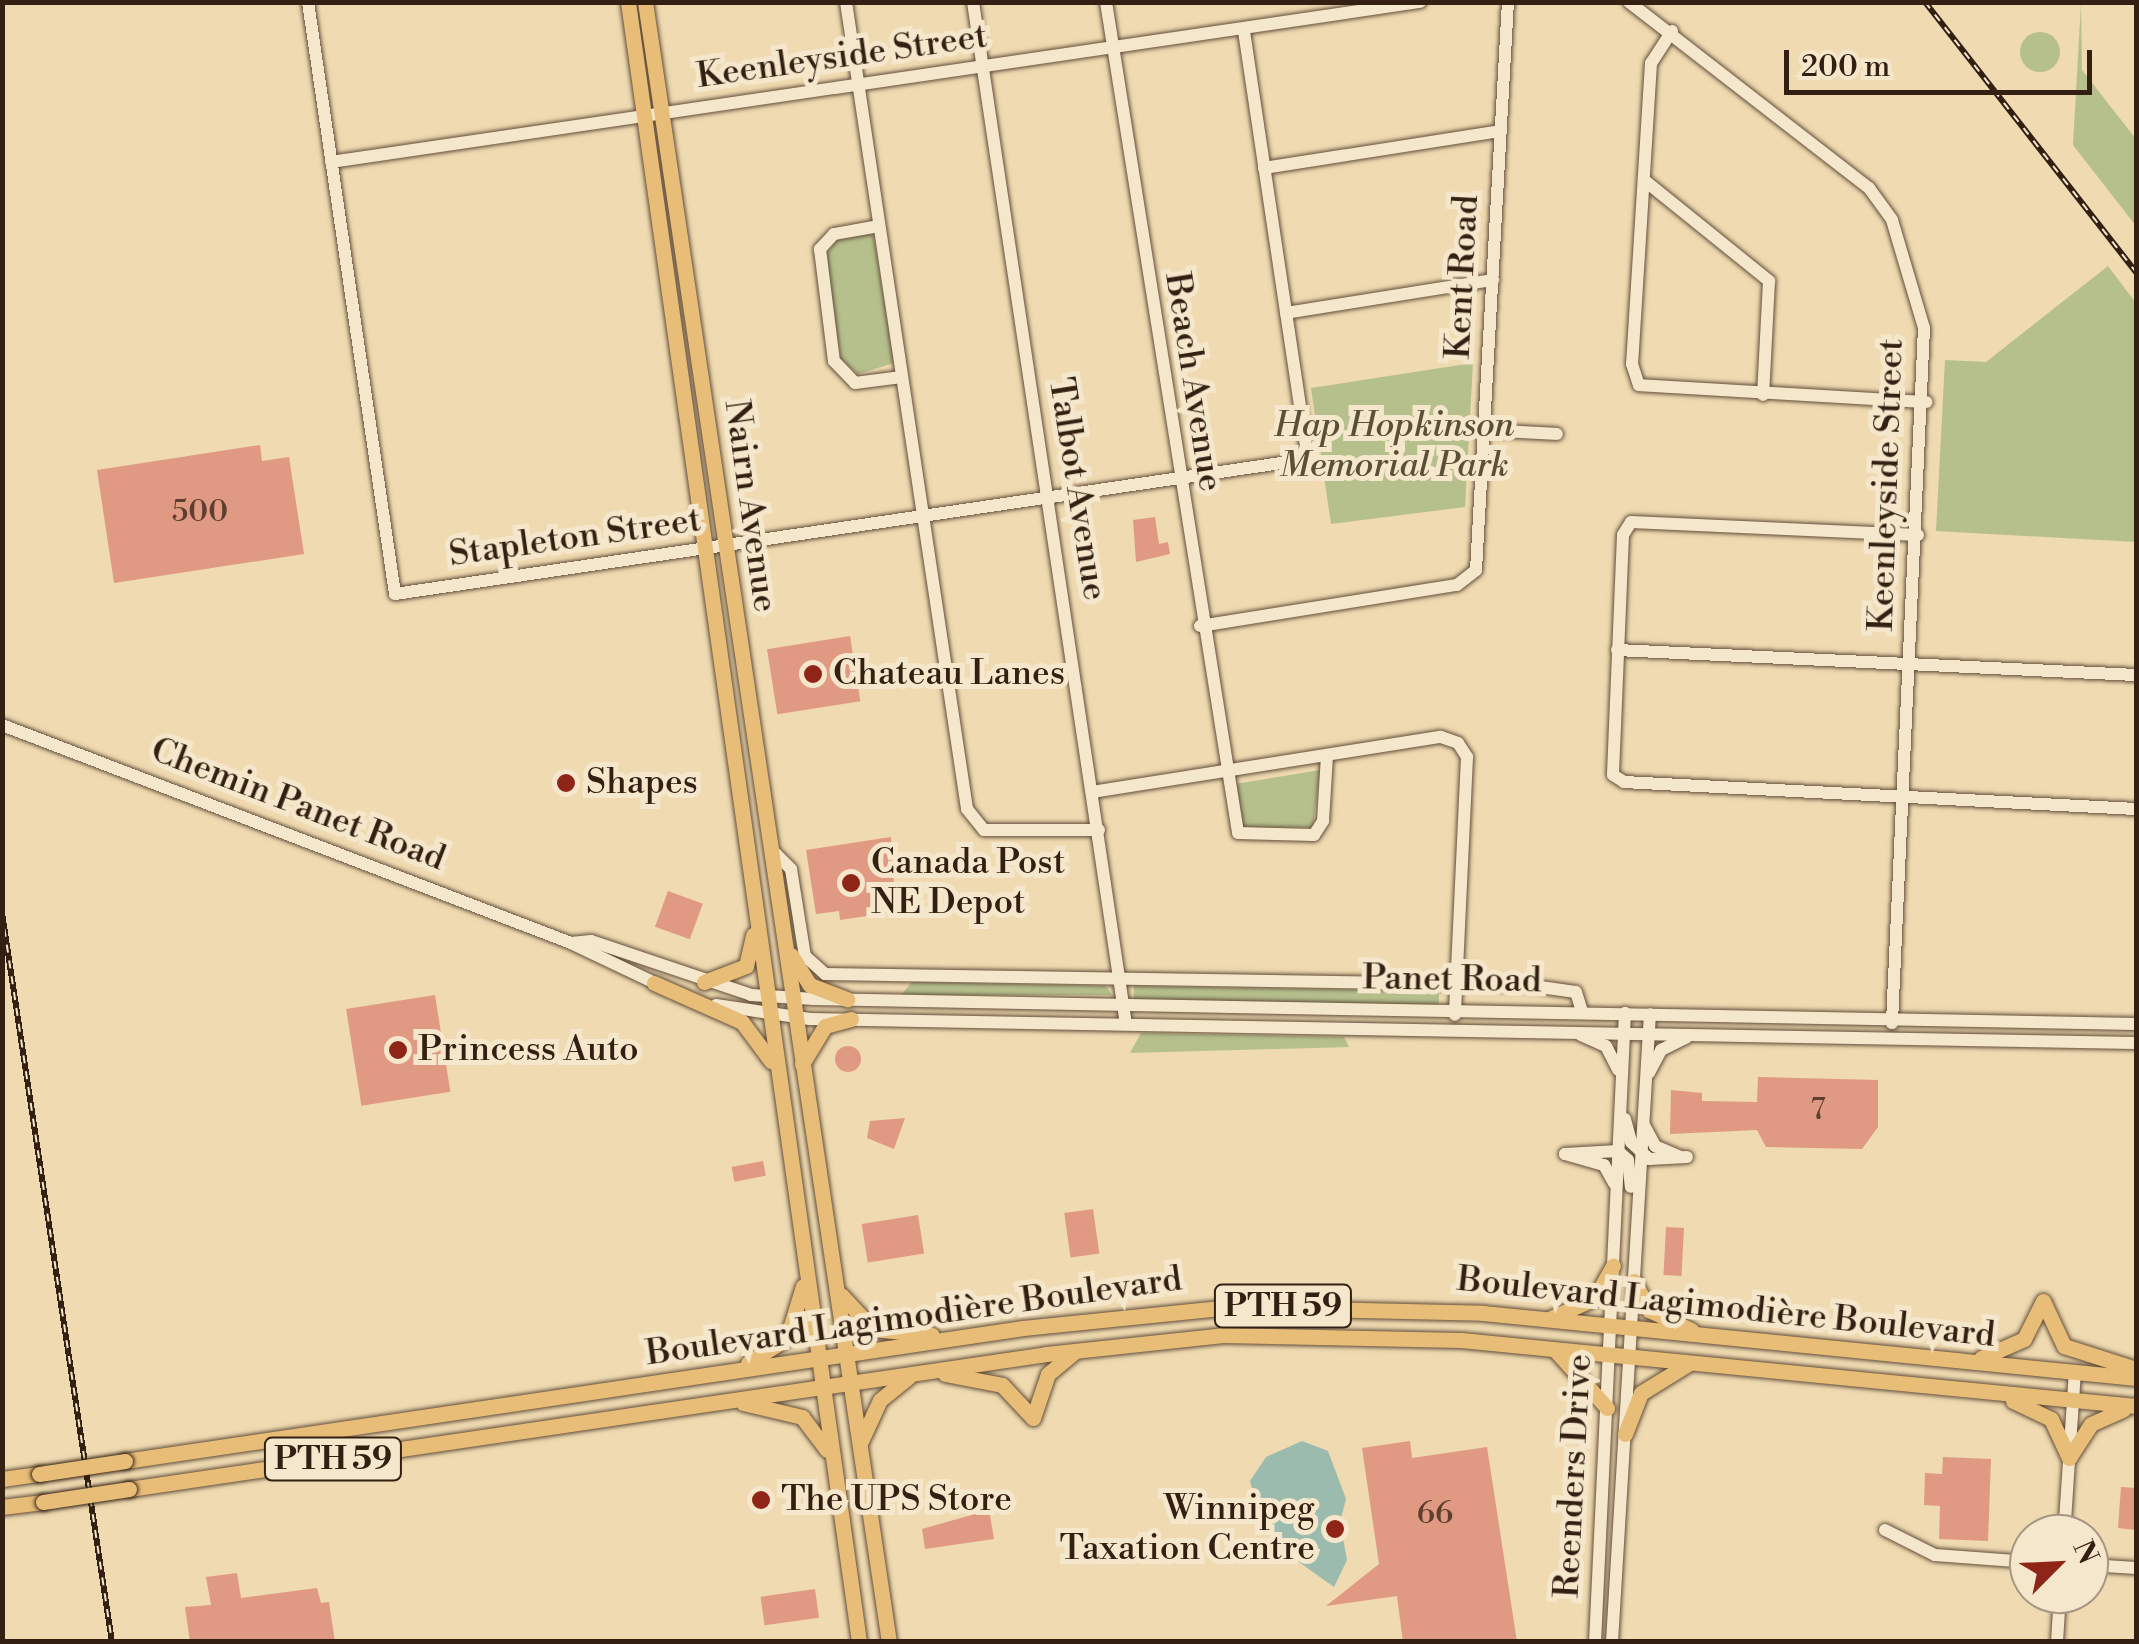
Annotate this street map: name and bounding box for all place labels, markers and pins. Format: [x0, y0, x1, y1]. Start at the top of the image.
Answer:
place label: Chateau Lanes [833, 653, 1065, 695]
marker: Chateau Lanes [802, 663, 824, 685]
place label: Shapes [586, 762, 698, 804]
marker: Shapes [555, 772, 577, 794]
place label: Canada Post NE Depot [871, 842, 1065, 924]
marker: Canada Post NE Depot [840, 872, 862, 894]
place label: Princess Auto [418, 1029, 639, 1071]
marker: Princess Auto [387, 1039, 409, 1061]
place label: The UPS Store [781, 1479, 1012, 1521]
place label: Winnipeg Taxation Centre [1059, 1488, 1315, 1570]
marker: The UPS Store [750, 1489, 772, 1511]
marker: Winnipeg Taxation Centre [1324, 1518, 1346, 1540]

